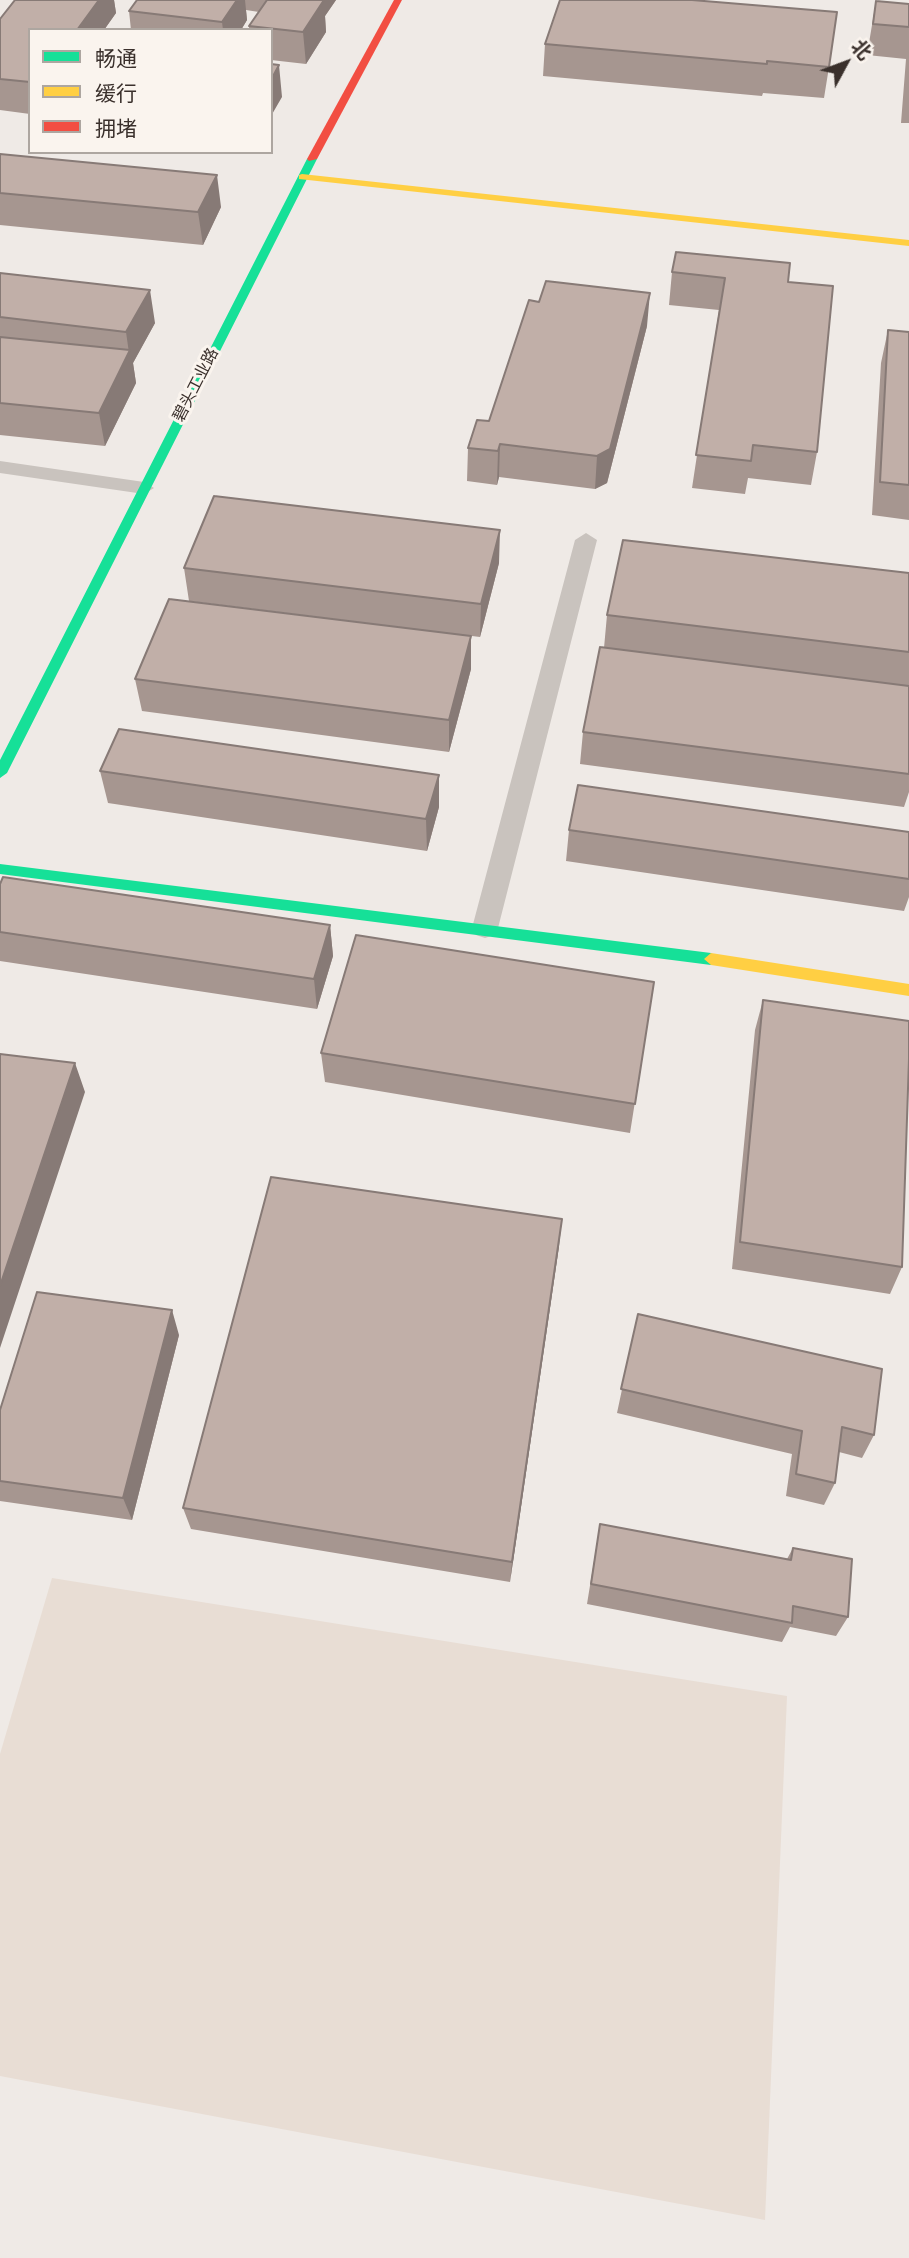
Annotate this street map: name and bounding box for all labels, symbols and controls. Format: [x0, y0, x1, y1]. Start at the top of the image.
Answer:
legend [28, 28, 273, 154]
north arrow [811, 28, 881, 98]
text: 北 [847, 34, 877, 64]
text: 畅通 [95, 45, 137, 72]
text: 缓行 [95, 80, 137, 107]
text: 拥堵 [95, 115, 137, 142]
street label: 碧头工业路 [169, 345, 223, 425]

